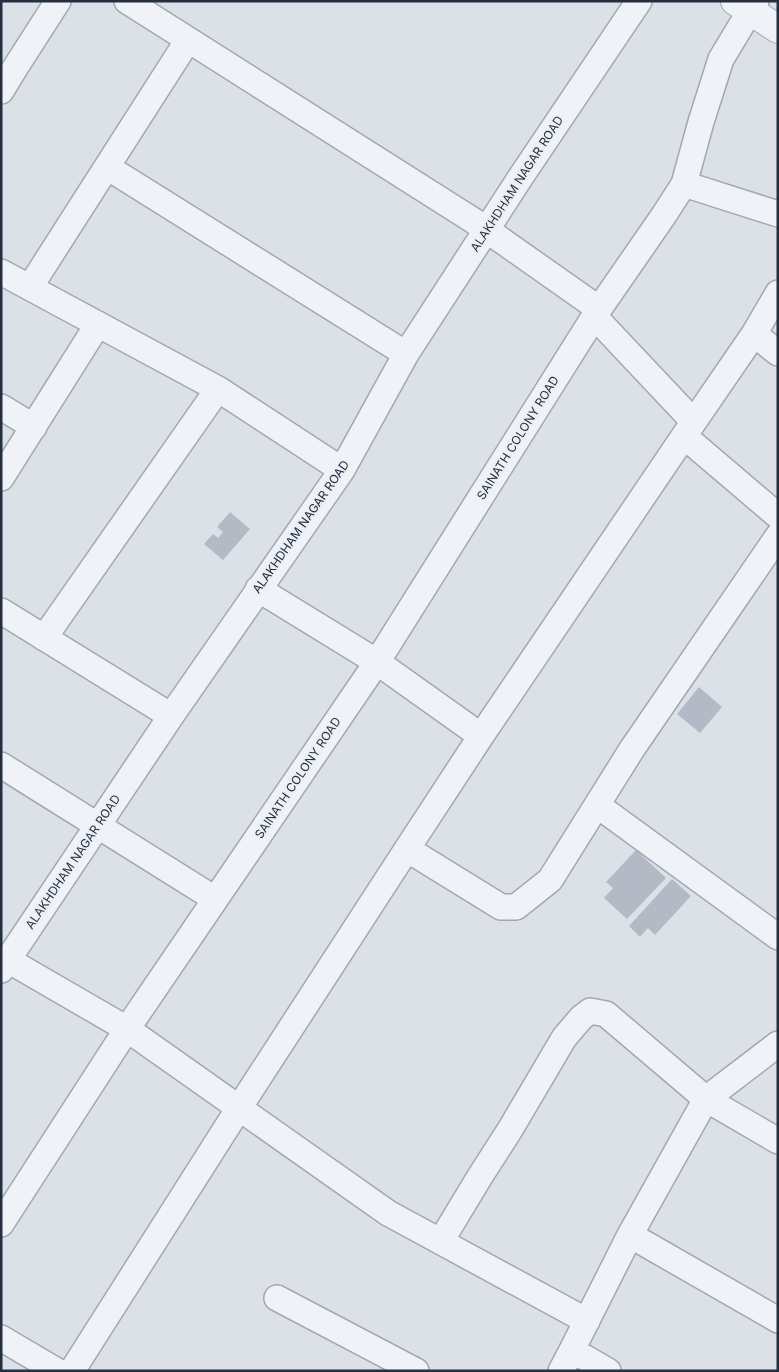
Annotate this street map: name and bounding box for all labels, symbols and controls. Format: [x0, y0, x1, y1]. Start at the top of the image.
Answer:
street label: ALAKHDHAM NAGAR ROAD [467, 113, 566, 254]
street label: SAINATH COLONY ROAD [473, 373, 562, 502]
street label: ALAKHDHAM NAGAR ROAD [249, 457, 352, 596]
street label: SAINATH COLONY ROAD [251, 714, 344, 841]
street label: ALAKHDHAM NAGAR ROAD [22, 792, 123, 932]

